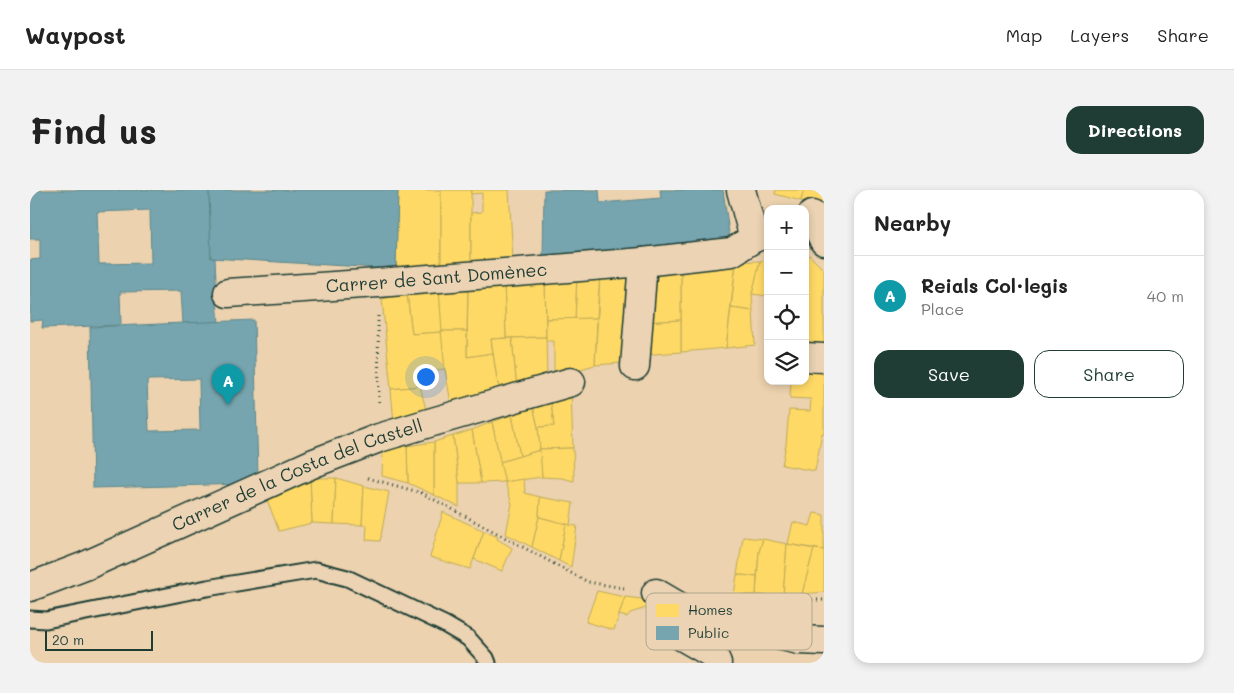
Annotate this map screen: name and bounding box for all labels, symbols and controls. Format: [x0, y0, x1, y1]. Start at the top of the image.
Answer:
text: Waypost [25, 19, 126, 50]
text: Map [1006, 23, 1042, 47]
text: Layers [1070, 23, 1129, 47]
text: Share [1157, 23, 1209, 47]
button: Directions [1066, 106, 1204, 154]
text: Find us [30, 107, 157, 153]
map controls [764, 205, 809, 385]
button: + [764, 205, 809, 250]
text: Nearby [874, 209, 951, 236]
button: − [764, 250, 809, 295]
street label: Carrer de Sant Domènec [325, 257, 548, 297]
text: Reials Col·legis [921, 273, 1068, 298]
text: A [884, 285, 896, 306]
text: 40 m [1147, 285, 1184, 306]
button: locate [764, 295, 809, 340]
text: Place [921, 298, 964, 319]
button: layers [764, 340, 809, 385]
button: Save [874, 350, 1024, 398]
button: Share [1034, 350, 1184, 398]
pin: A [212, 364, 244, 405]
your location [413, 364, 439, 390]
street label: Carrer de la Costa del Castell [168, 413, 425, 536]
legend [646, 593, 812, 650]
text: Homes [688, 600, 733, 619]
text: Public [688, 623, 729, 642]
scale bar [45, 628, 152, 651]
text: 20 m [52, 630, 84, 649]

